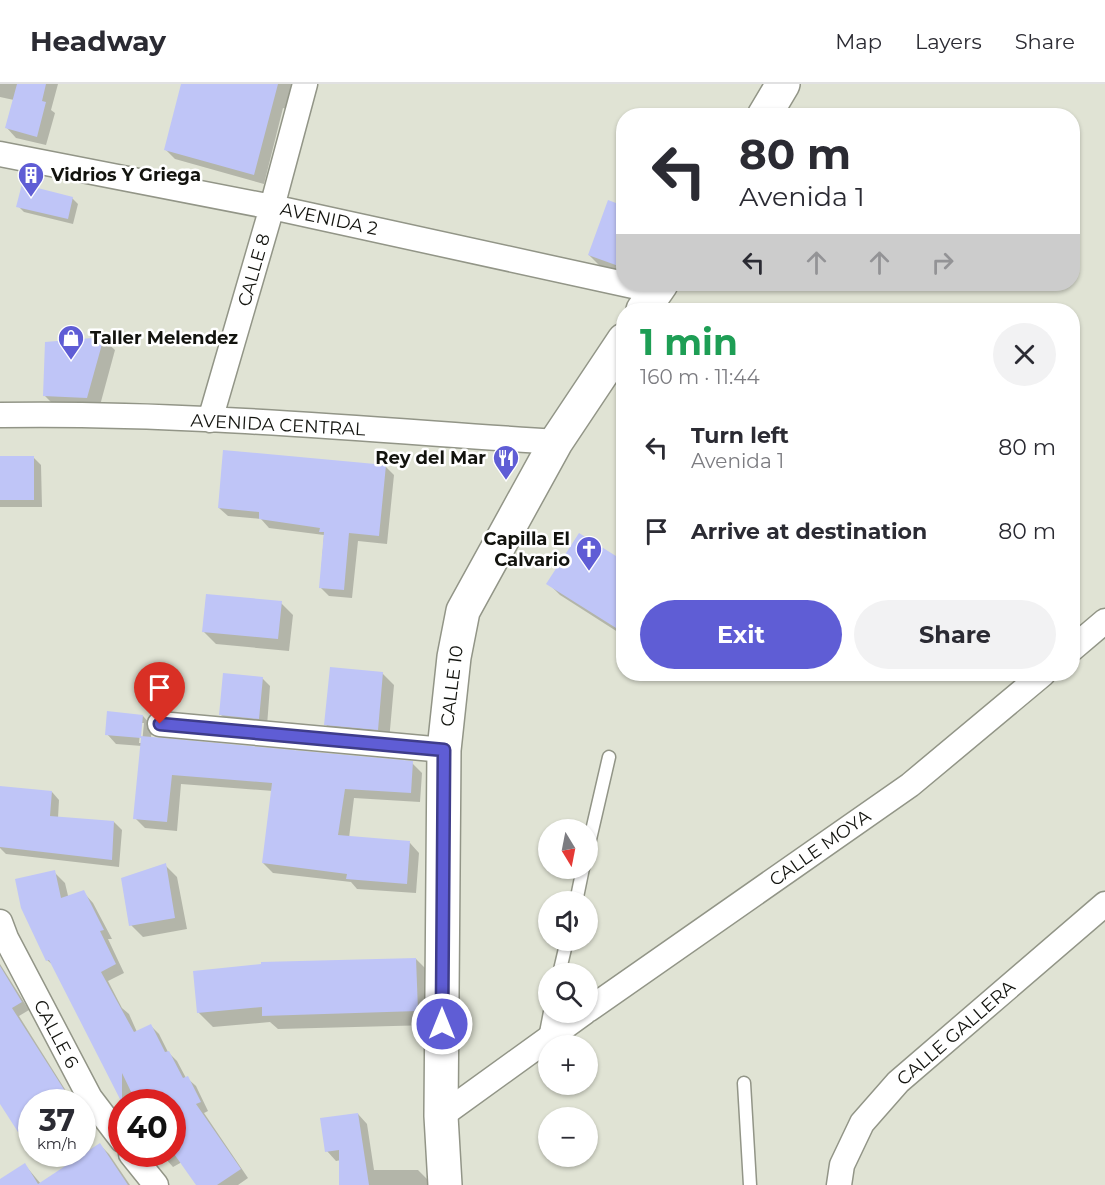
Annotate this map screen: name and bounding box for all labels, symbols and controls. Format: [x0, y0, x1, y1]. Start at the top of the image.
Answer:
text: Headway [30, 24, 166, 58]
text: Map [835, 29, 882, 54]
text: Layers [915, 29, 982, 54]
text: Share [1015, 29, 1075, 54]
text: 80 m [739, 128, 851, 180]
icon: left [640, 132, 718, 210]
building icon: Vidrios Y Griega [16, 160, 46, 198]
place label: Vidrios Y Griega [50, 164, 201, 186]
text: Avenida 1 [739, 180, 865, 213]
street label: AVENIDA 2 [278, 198, 380, 240]
street label: CALLE 8 [233, 231, 275, 309]
icon: left [737, 246, 770, 279]
icon: ahead [800, 246, 833, 279]
icon: ahead [863, 246, 896, 279]
icon: right [926, 246, 959, 279]
text: 1 min [640, 320, 738, 364]
shop icon: Taller Melendez [56, 323, 86, 361]
button: close [993, 323, 1056, 386]
place label: Taller Melendez [90, 327, 238, 349]
text: 160 m · 11:44 [640, 365, 760, 389]
street label: AVENIDA CENTRAL [190, 409, 366, 441]
text: Turn left [691, 422, 789, 449]
icon: left [640, 431, 673, 464]
text: 80 m [998, 434, 1056, 461]
restaurant icon: Rey del Mar [491, 443, 521, 481]
place label: Rey del Mar [375, 447, 486, 469]
text: Avenida 1 [691, 449, 784, 473]
icon: arrive [640, 515, 673, 548]
text: Arrive at destination [691, 518, 927, 545]
text: 80 m [998, 518, 1056, 545]
place label: Capilla El Calvario [484, 528, 570, 571]
church icon: Capilla El Calvario [574, 534, 604, 572]
button: Exit [640, 600, 842, 669]
button: Share [854, 600, 1056, 669]
street label: CALLE 10 [436, 644, 468, 728]
pin [134, 662, 185, 724]
icon: arrive [143, 671, 176, 704]
street label: CALLE MOYA [765, 805, 875, 891]
north arrow [538, 819, 598, 879]
map controls [538, 819, 598, 1167]
button: sound [538, 891, 598, 951]
button: search [538, 963, 598, 1023]
street label: CALLE GALLERA [892, 976, 1020, 1090]
position arrow [410, 992, 474, 1056]
street label: CALLE 6 [29, 996, 83, 1072]
button: + [538, 1035, 598, 1095]
speed limit sign: 40 [108, 1089, 186, 1167]
text: 37 [39, 1102, 75, 1139]
button: − [538, 1107, 598, 1167]
text: km/h [37, 1134, 77, 1153]

